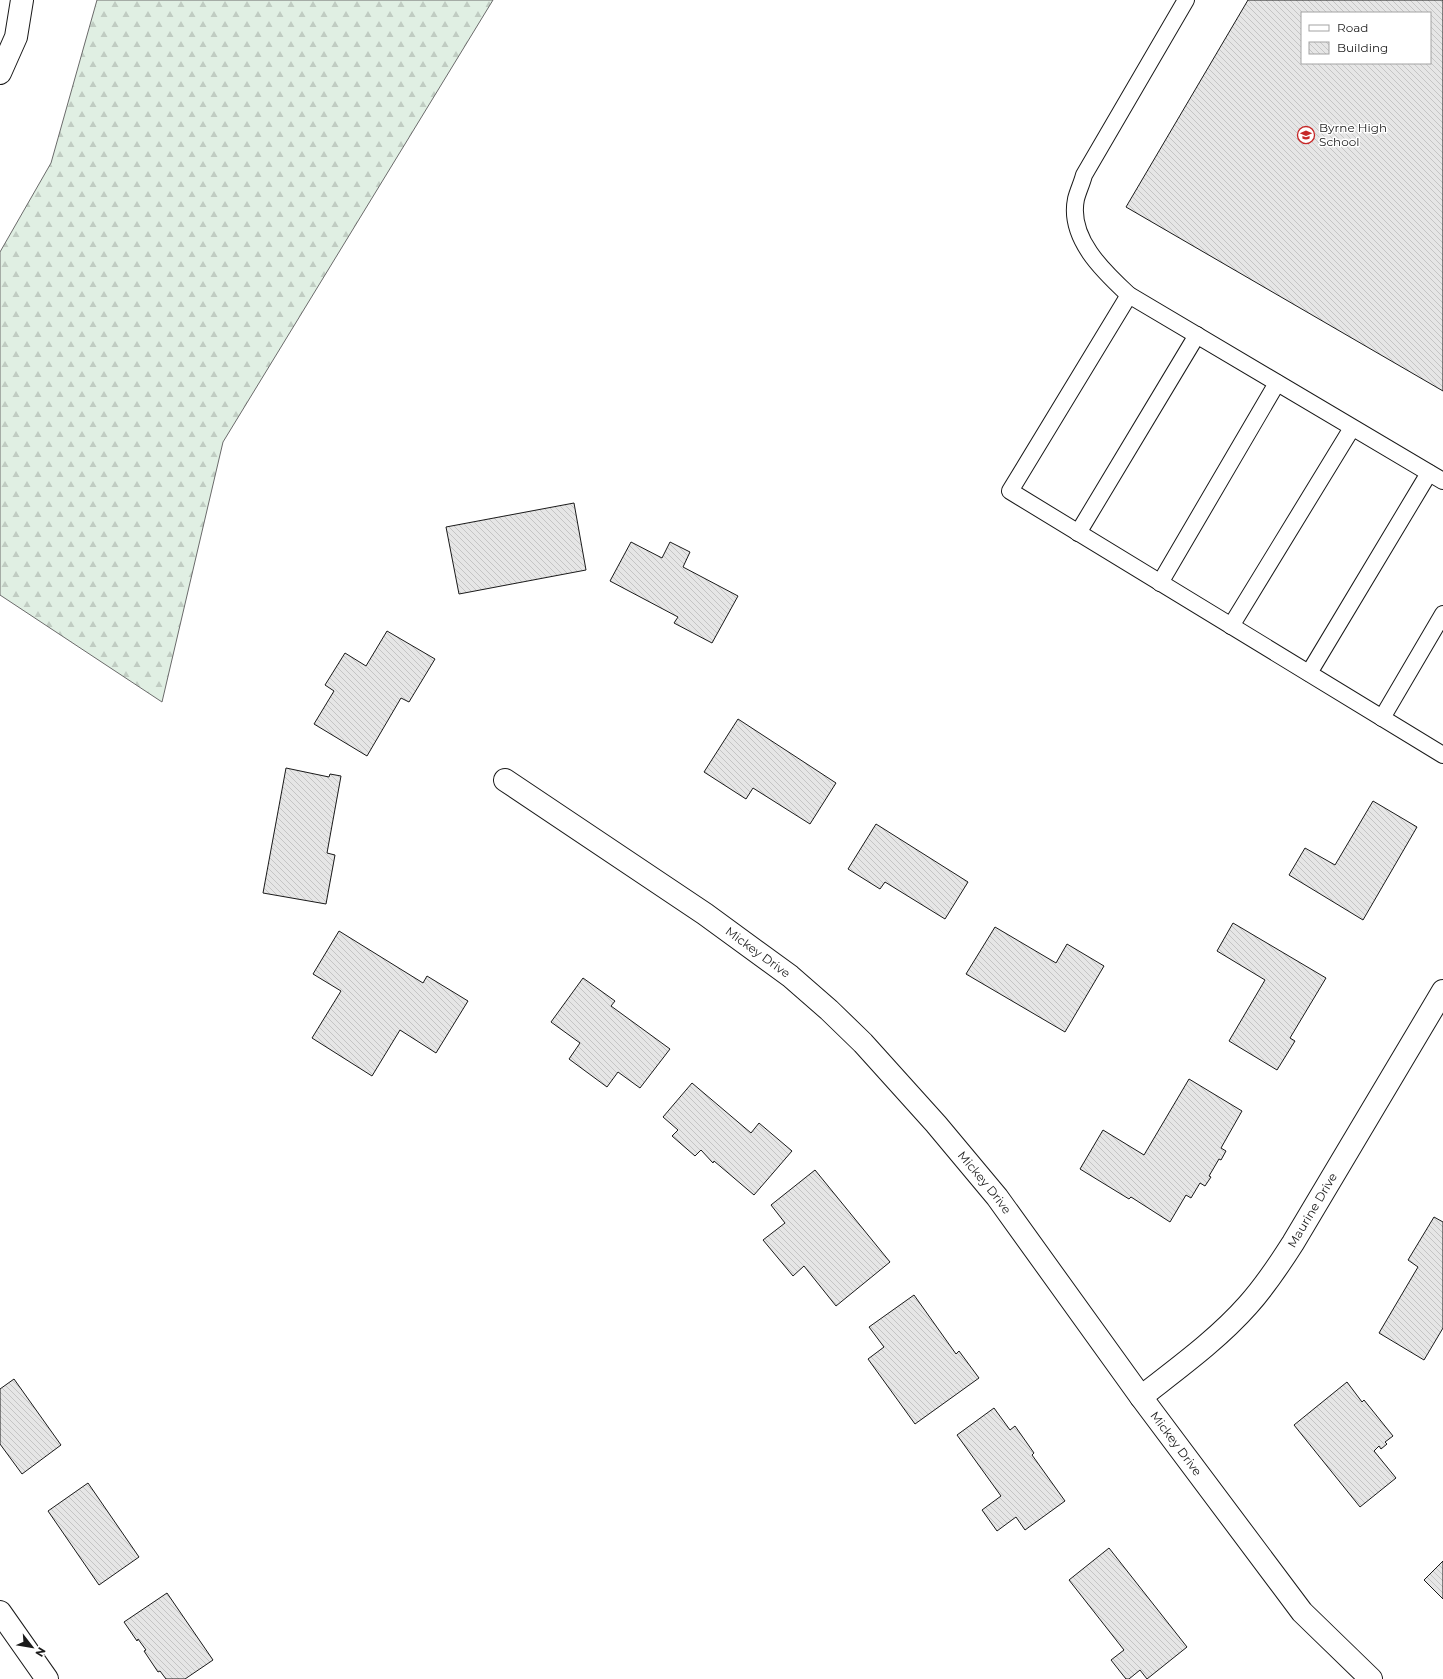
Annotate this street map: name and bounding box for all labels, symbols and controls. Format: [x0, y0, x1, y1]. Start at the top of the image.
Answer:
legend [1301, 12, 1431, 64]
text: Road [1337, 20, 1368, 35]
text: Building [1337, 40, 1388, 55]
place label: Byrne High School [1319, 120, 1387, 149]
school or university icon: Byrne High School [1296, 125, 1316, 145]
street label: Mickey Drive [723, 923, 793, 981]
street label: Mickey Drive [955, 1148, 1015, 1217]
street label: Maurine Drive [1284, 1170, 1340, 1250]
street label: Mickey Drive [1147, 1408, 1205, 1479]
north arrow [12, 1627, 52, 1667]
text: N [32, 1645, 49, 1660]

